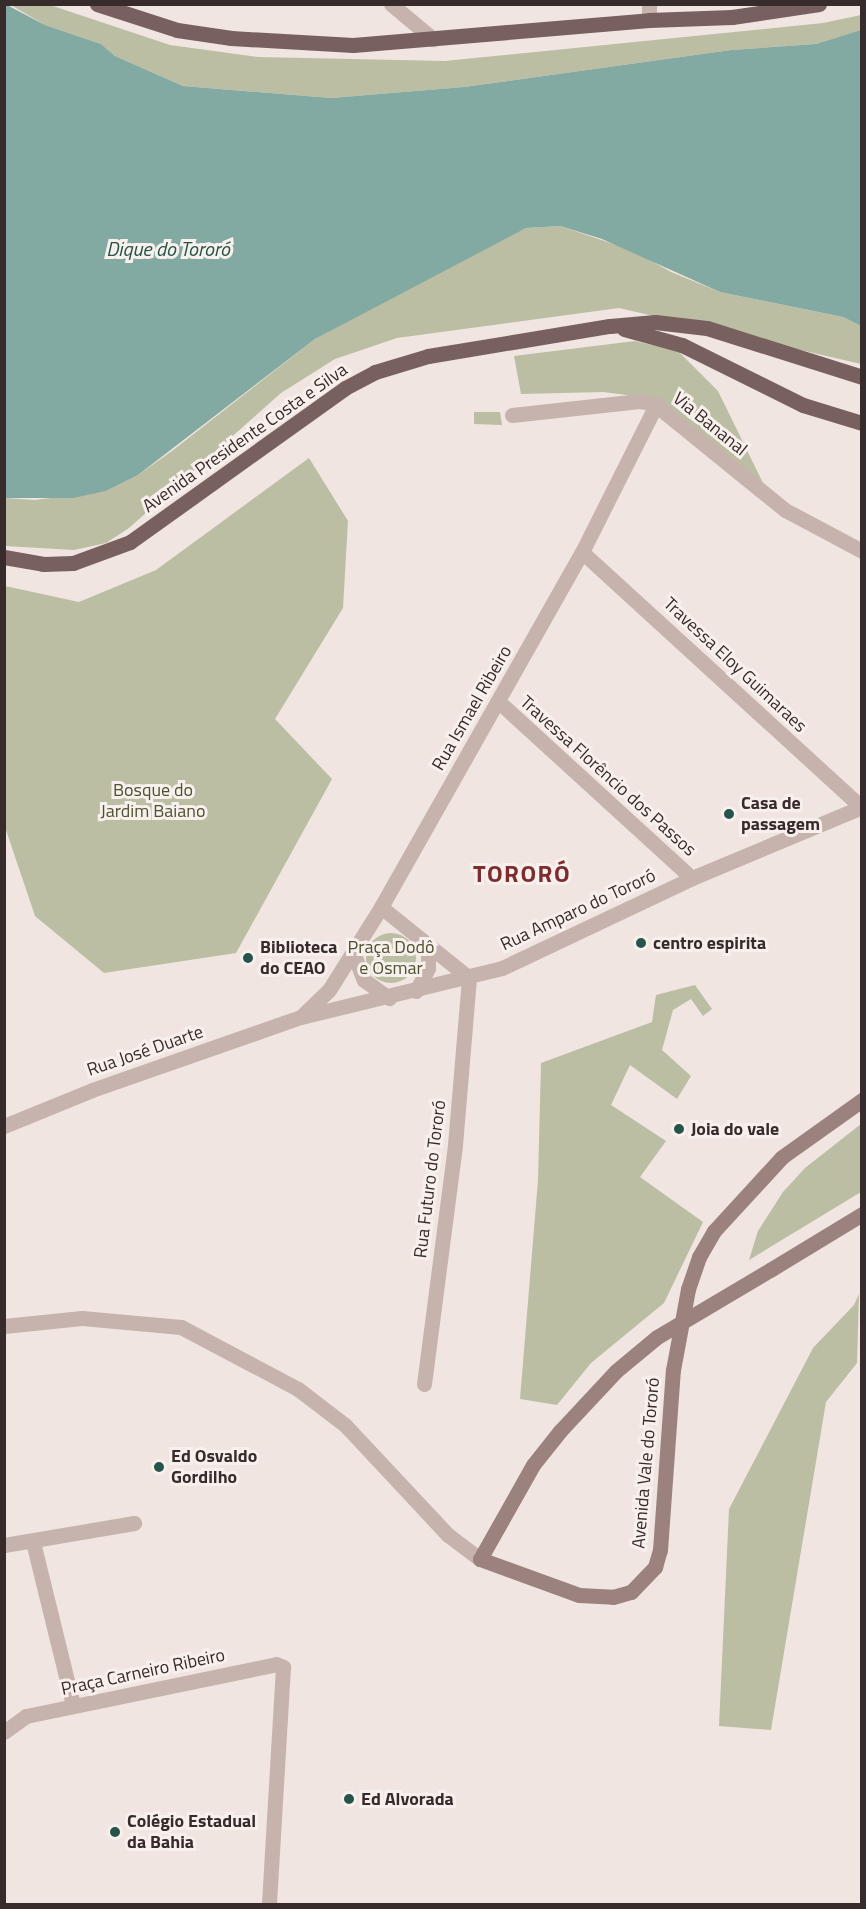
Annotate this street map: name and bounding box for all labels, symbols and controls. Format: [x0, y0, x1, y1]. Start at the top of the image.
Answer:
water label: Dique do Tororó [106, 236, 230, 260]
street label: Avenida Presidente Costa e Silva [138, 359, 352, 517]
street label: Via Bananal [669, 388, 751, 460]
street label: Travessa Eloy Guimaraes [659, 593, 811, 737]
street label: Rua Ismael Ribeiro [427, 642, 517, 774]
street label: Travessa Florêncio dos Passos [516, 691, 700, 861]
park label: Bosque do Jardim Baiano [101, 780, 205, 822]
place label: Casa de passagem [741, 793, 820, 836]
marker: Casa de passagem [722, 807, 736, 821]
district label: TORORÓ [473, 860, 571, 888]
street label: Rua Amparo do Tororó [497, 865, 659, 955]
place label: centro espirita [653, 932, 766, 954]
marker: centro espirita [634, 936, 648, 950]
place label: Biblioteca do CEAO [260, 937, 337, 980]
park label: Praça Dodô e Osmar [348, 937, 434, 980]
marker: Biblioteca do CEAO [241, 951, 255, 965]
street label: Rua José Duarte [84, 1021, 206, 1081]
street label: Rua Futuro do Tororó [410, 1099, 450, 1259]
place label: Joia do vale [691, 1118, 779, 1140]
marker: Joia do vale [672, 1122, 686, 1136]
street label: Avenida Vale do Tororó [628, 1377, 664, 1549]
place label: Ed Osvaldo Gordilho [171, 1446, 257, 1488]
marker: Ed Osvaldo Gordilho [152, 1460, 166, 1474]
street label: Praça Carneiro Ribeiro [59, 1644, 227, 1700]
place label: Ed Alvorada [361, 1788, 454, 1810]
marker: Ed Alvorada [342, 1792, 356, 1806]
place label: Colégio Estadual da Bahia [127, 1811, 256, 1854]
marker: Colégio Estadual da Bahia [108, 1825, 122, 1839]

